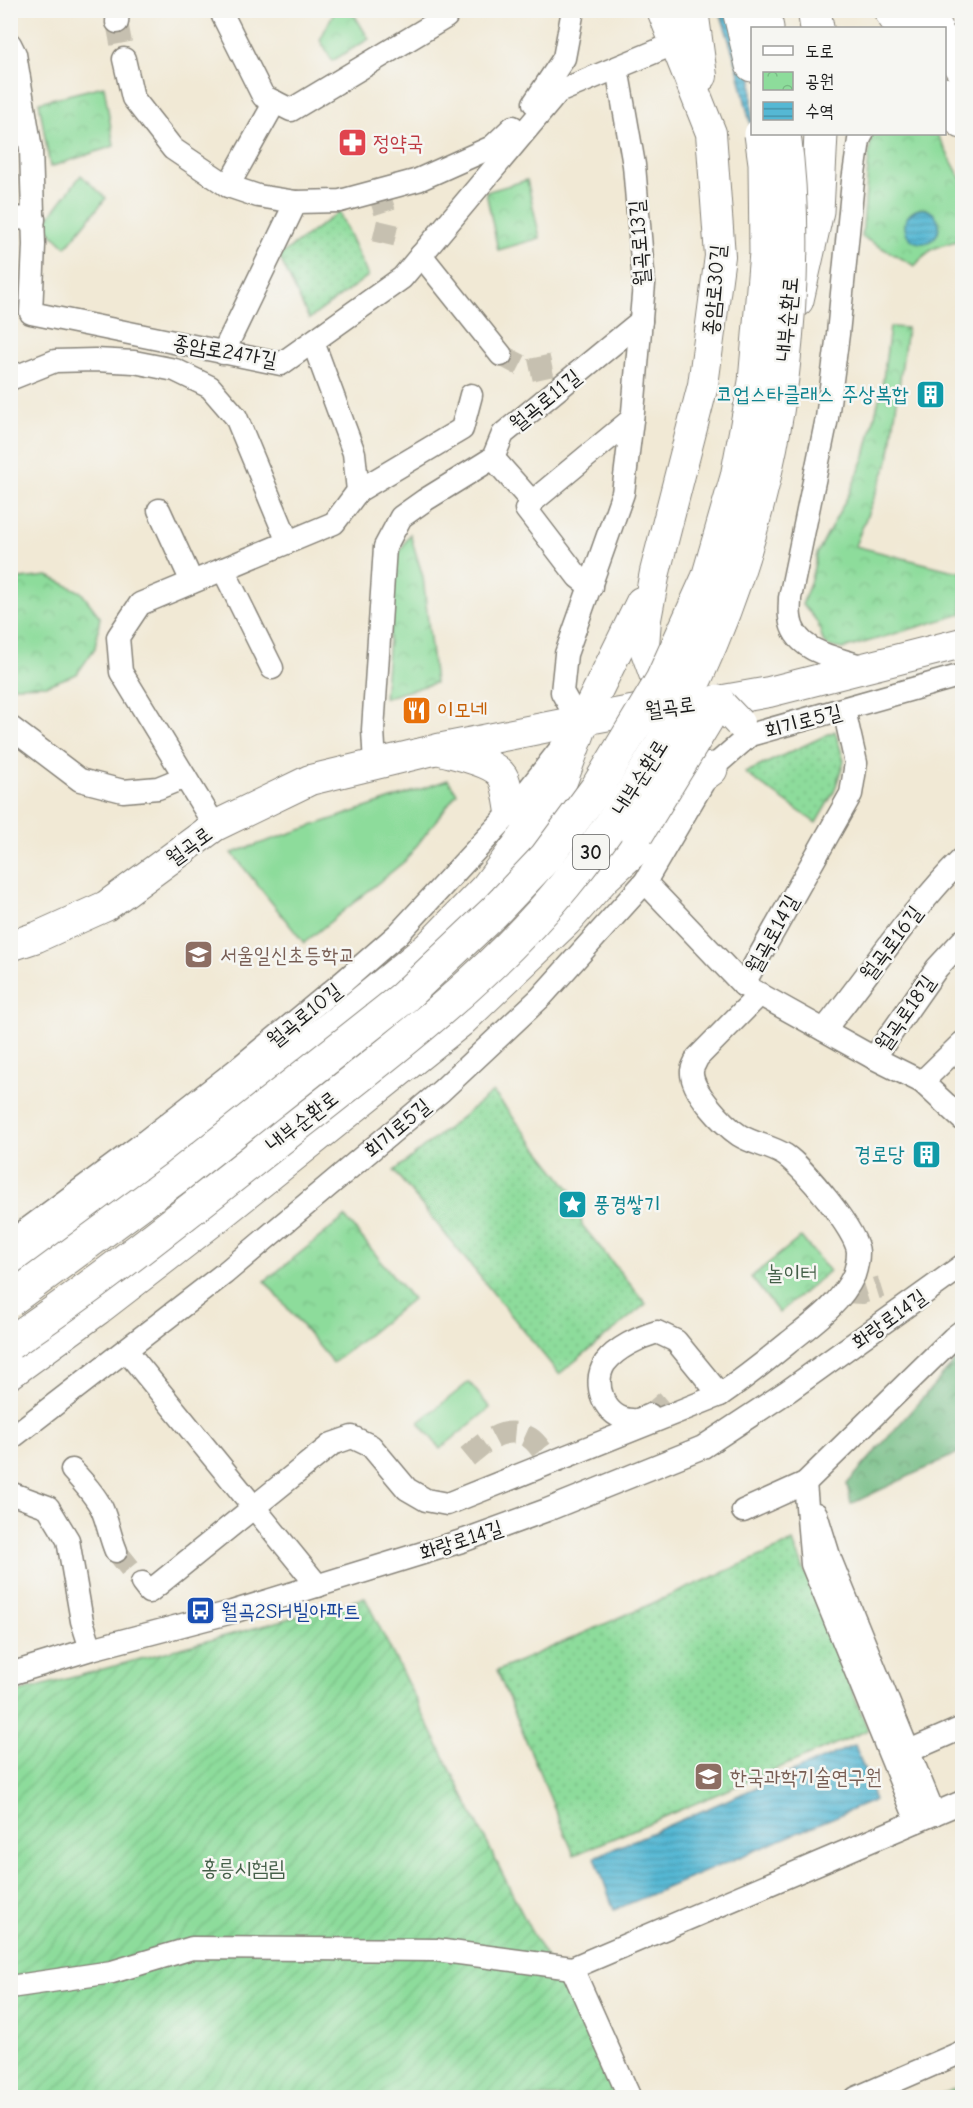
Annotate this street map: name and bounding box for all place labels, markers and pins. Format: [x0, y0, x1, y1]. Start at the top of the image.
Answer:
pharmacy icon: 정약국 [336, 127, 368, 159]
place label: 정약국 [373, 131, 424, 155]
building icon: 코업스타클래스 주상복합 [914, 378, 946, 410]
place label: 코업스타클래스 주상복합 [716, 382, 909, 406]
restaurant icon: 이모네 [400, 694, 432, 726]
place label: 이모네 [437, 698, 488, 722]
school or university icon: 서울일신초등학교 [183, 939, 215, 971]
place label: 서울일신초등학교 [220, 943, 355, 967]
building icon: 경로당 [910, 1138, 942, 1170]
place label: 경로당 [854, 1142, 905, 1166]
place icon: 풍경쌓기 [556, 1188, 588, 1220]
place label: 풍경쌓기 [593, 1192, 661, 1216]
bus stop icon: 월곡2SH빌아파트 [184, 1595, 216, 1627]
place label: 월곡2SH빌아파트 [221, 1599, 360, 1623]
school or university icon: 한국과학기술연구원 [693, 1761, 725, 1793]
place label: 한국과학기술연구원 [730, 1765, 882, 1789]

